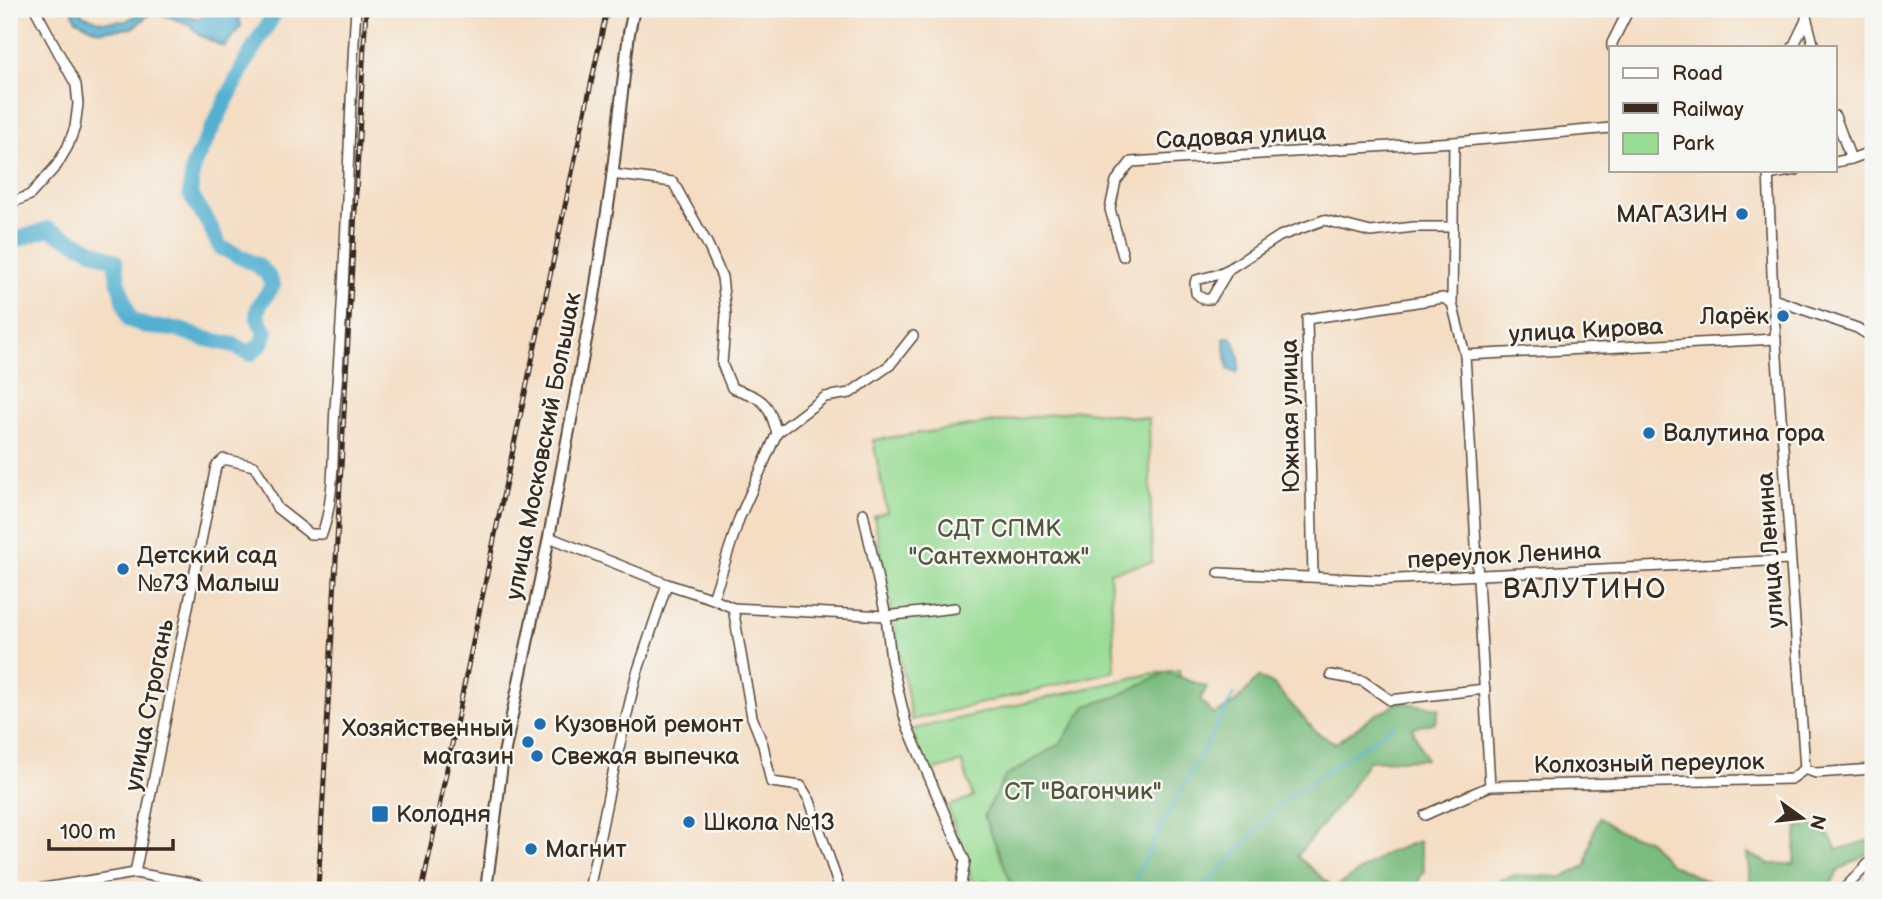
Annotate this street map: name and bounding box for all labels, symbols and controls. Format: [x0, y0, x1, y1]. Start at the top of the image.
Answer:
legend [1609, 46, 1836, 172]
text: Road [1672, 61, 1723, 86]
text: Railway [1672, 97, 1744, 122]
street label: Садовая улица [1155, 118, 1327, 155]
text: Park [1672, 131, 1715, 156]
place label: МАГАЗИН [1616, 200, 1728, 229]
marker: МАГАЗИН [1734, 206, 1750, 222]
street label: улица Московский Большак [499, 290, 588, 602]
place label: Ларёк [1699, 302, 1769, 331]
marker: Ларёк [1775, 308, 1791, 324]
street label: улица Кирова [1508, 312, 1664, 349]
street label: Южная улица [1275, 339, 1306, 493]
place label: Валутина гора [1663, 419, 1825, 448]
marker: Валутина гора [1641, 425, 1657, 441]
street label: улица Ленина [1751, 471, 1790, 629]
park label: СДТ СПМК "Сантехмонтаж" [909, 514, 1089, 571]
street label: переулок Ленина [1406, 536, 1602, 575]
place label: Детский сад №73 Малыш [137, 541, 279, 598]
marker: Детский сад №73 Малыш [115, 561, 131, 577]
district label: ВАЛУТИНО [1503, 573, 1667, 606]
street label: улица Строгань [119, 616, 180, 794]
place label: Кузовной ремонт [554, 710, 743, 739]
place label: Хозяйственный магазин [342, 714, 514, 771]
marker: Кузовной ремонт [532, 716, 548, 732]
marker: Хозяйственный магазин [520, 734, 536, 750]
place label: Свежая выпечка [551, 742, 739, 771]
street label: Колхозный переулок [1533, 747, 1765, 780]
marker: Свежая выпечка [529, 748, 545, 764]
park label: СТ "Вагончик" [1004, 777, 1162, 806]
north arrow [1766, 783, 1836, 853]
place label: Колодня [396, 800, 491, 829]
marker: Колодня [370, 804, 390, 824]
scale bar [49, 808, 173, 852]
place label: Школа №13 [703, 808, 835, 837]
text: N [1804, 812, 1830, 832]
marker: Школа №13 [681, 814, 697, 830]
text: 100 m [60, 820, 116, 845]
place label: Магнит [545, 835, 627, 864]
marker: Магнит [523, 841, 539, 857]

